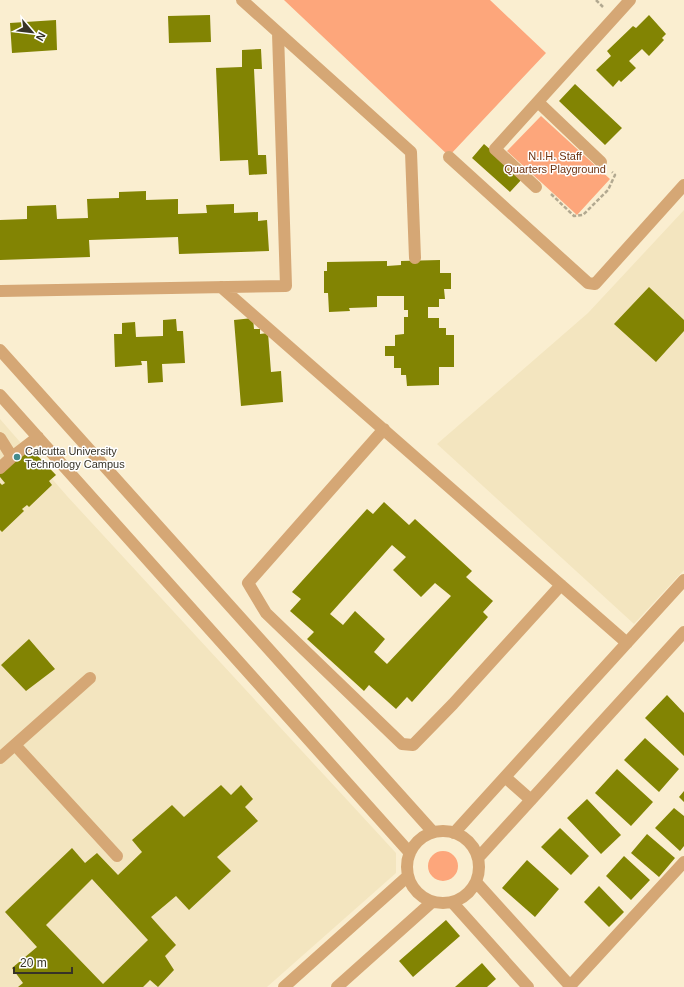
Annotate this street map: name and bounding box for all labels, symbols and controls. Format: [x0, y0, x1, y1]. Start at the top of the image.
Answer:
north arrow [12, 12, 52, 52]
text: N [34, 30, 48, 43]
park label: N.I.H. Staff Quarters Playground [504, 150, 606, 175]
place label: Calcutta University Technology Campus [25, 445, 125, 470]
marker: Calcutta University Technology Campus [12, 452, 22, 462]
scale bar [14, 949, 72, 975]
text: 20 m [20, 956, 47, 970]

